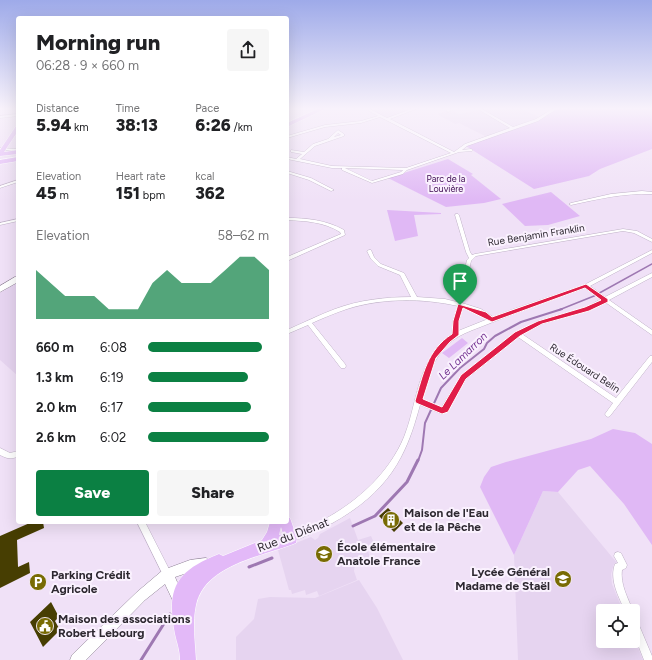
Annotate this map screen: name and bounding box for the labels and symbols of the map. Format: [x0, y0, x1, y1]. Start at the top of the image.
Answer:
park label: Parc de la Louvière [427, 173, 466, 194]
street label: Rue Benjamin Franklin [487, 221, 586, 249]
pin [443, 264, 477, 305]
water label: Le Lamarron [436, 330, 490, 382]
street label: Rue Édouard Belin [547, 340, 623, 396]
place label: Maison de l'Eau et de la Pêche [404, 506, 489, 534]
building icon: Maison de l'Eau et de la Pêche [381, 510, 401, 530]
street label: Rue du Diénat [255, 515, 331, 555]
place label: École élémentaire Anatole France [337, 540, 436, 568]
school or university icon: École élémentaire Anatole France [314, 544, 334, 564]
place label: Lycée Général Madame de Staël [455, 565, 550, 593]
place label: Parking Crédit Agricole [51, 568, 131, 596]
school or university icon: Lycée Général Madame de Staël [553, 569, 573, 589]
parking icon: Parking Crédit Agricole [28, 572, 48, 592]
place label: Maison des associations Robert Lebourg [58, 612, 191, 640]
public building icon: Maison des associations Robert Lebourg [35, 616, 55, 636]

